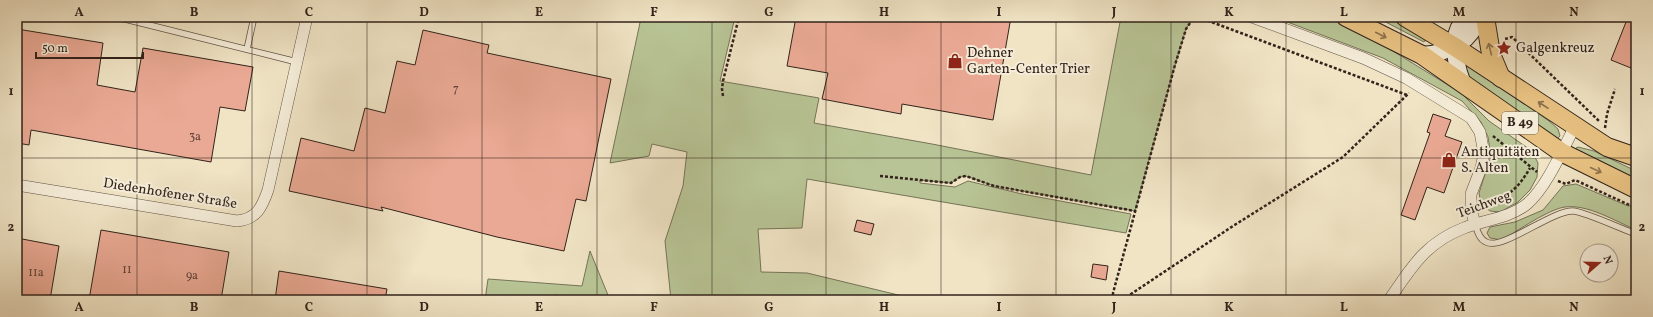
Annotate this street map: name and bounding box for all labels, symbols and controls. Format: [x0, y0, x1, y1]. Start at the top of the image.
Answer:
text: A [74, 4, 84, 22]
text: B [190, 4, 199, 22]
text: C [305, 4, 313, 22]
text: D [419, 4, 429, 22]
text: E [535, 4, 543, 22]
text: F [650, 4, 658, 22]
text: G [764, 4, 774, 22]
text: H [879, 4, 889, 22]
text: I [997, 4, 1002, 22]
text: J [1111, 4, 1117, 22]
text: K [1224, 4, 1234, 22]
text: L [1340, 4, 1348, 22]
text: M [1453, 4, 1466, 22]
text: N [1569, 4, 1579, 22]
one-way arrow [1375, 31, 1387, 39]
scale bar [36, 34, 143, 60]
place icon: Galgenkreuz [1495, 39, 1513, 57]
place label: Galgenkreuz [1516, 39, 1595, 58]
text: 50 m [42, 41, 68, 57]
one-way arrow [1485, 42, 1493, 55]
place label: Dehner Garten-Center Trier [967, 44, 1090, 79]
shop icon: Dehner Garten-Center Trier [946, 52, 964, 70]
house number: 7 [453, 81, 459, 97]
text: 1 [8, 83, 14, 101]
text: 1 [1639, 83, 1645, 101]
one-way arrow [1537, 101, 1548, 109]
road number: B 49 [1502, 112, 1538, 134]
house number: 3a [189, 129, 201, 145]
place label: Antiquitäten S. Alten [1461, 143, 1540, 178]
shop icon: Antiquitäten S. Alten [1440, 151, 1458, 169]
one-way arrow [1590, 167, 1602, 174]
street label: Diedenhofener Straße [102, 174, 239, 214]
street label: Teichweg [1454, 186, 1514, 224]
text: 2 [8, 219, 15, 237]
text: 2 [1639, 219, 1646, 237]
north arrow [1579, 243, 1619, 283]
text: N [1599, 254, 1615, 266]
house number: 11 [122, 262, 132, 278]
house number: 11a [28, 265, 44, 281]
house number: 9a [186, 268, 198, 284]
text: A [74, 299, 84, 317]
text: B [190, 299, 199, 317]
text: C [305, 299, 313, 317]
text: D [419, 299, 429, 317]
text: E [535, 299, 543, 317]
text: F [650, 299, 658, 317]
text: G [764, 299, 774, 317]
text: H [879, 299, 889, 317]
text: I [997, 299, 1002, 317]
text: J [1111, 299, 1117, 317]
text: K [1224, 299, 1234, 317]
text: L [1340, 299, 1348, 317]
text: M [1453, 299, 1466, 317]
text: N [1569, 299, 1579, 317]

